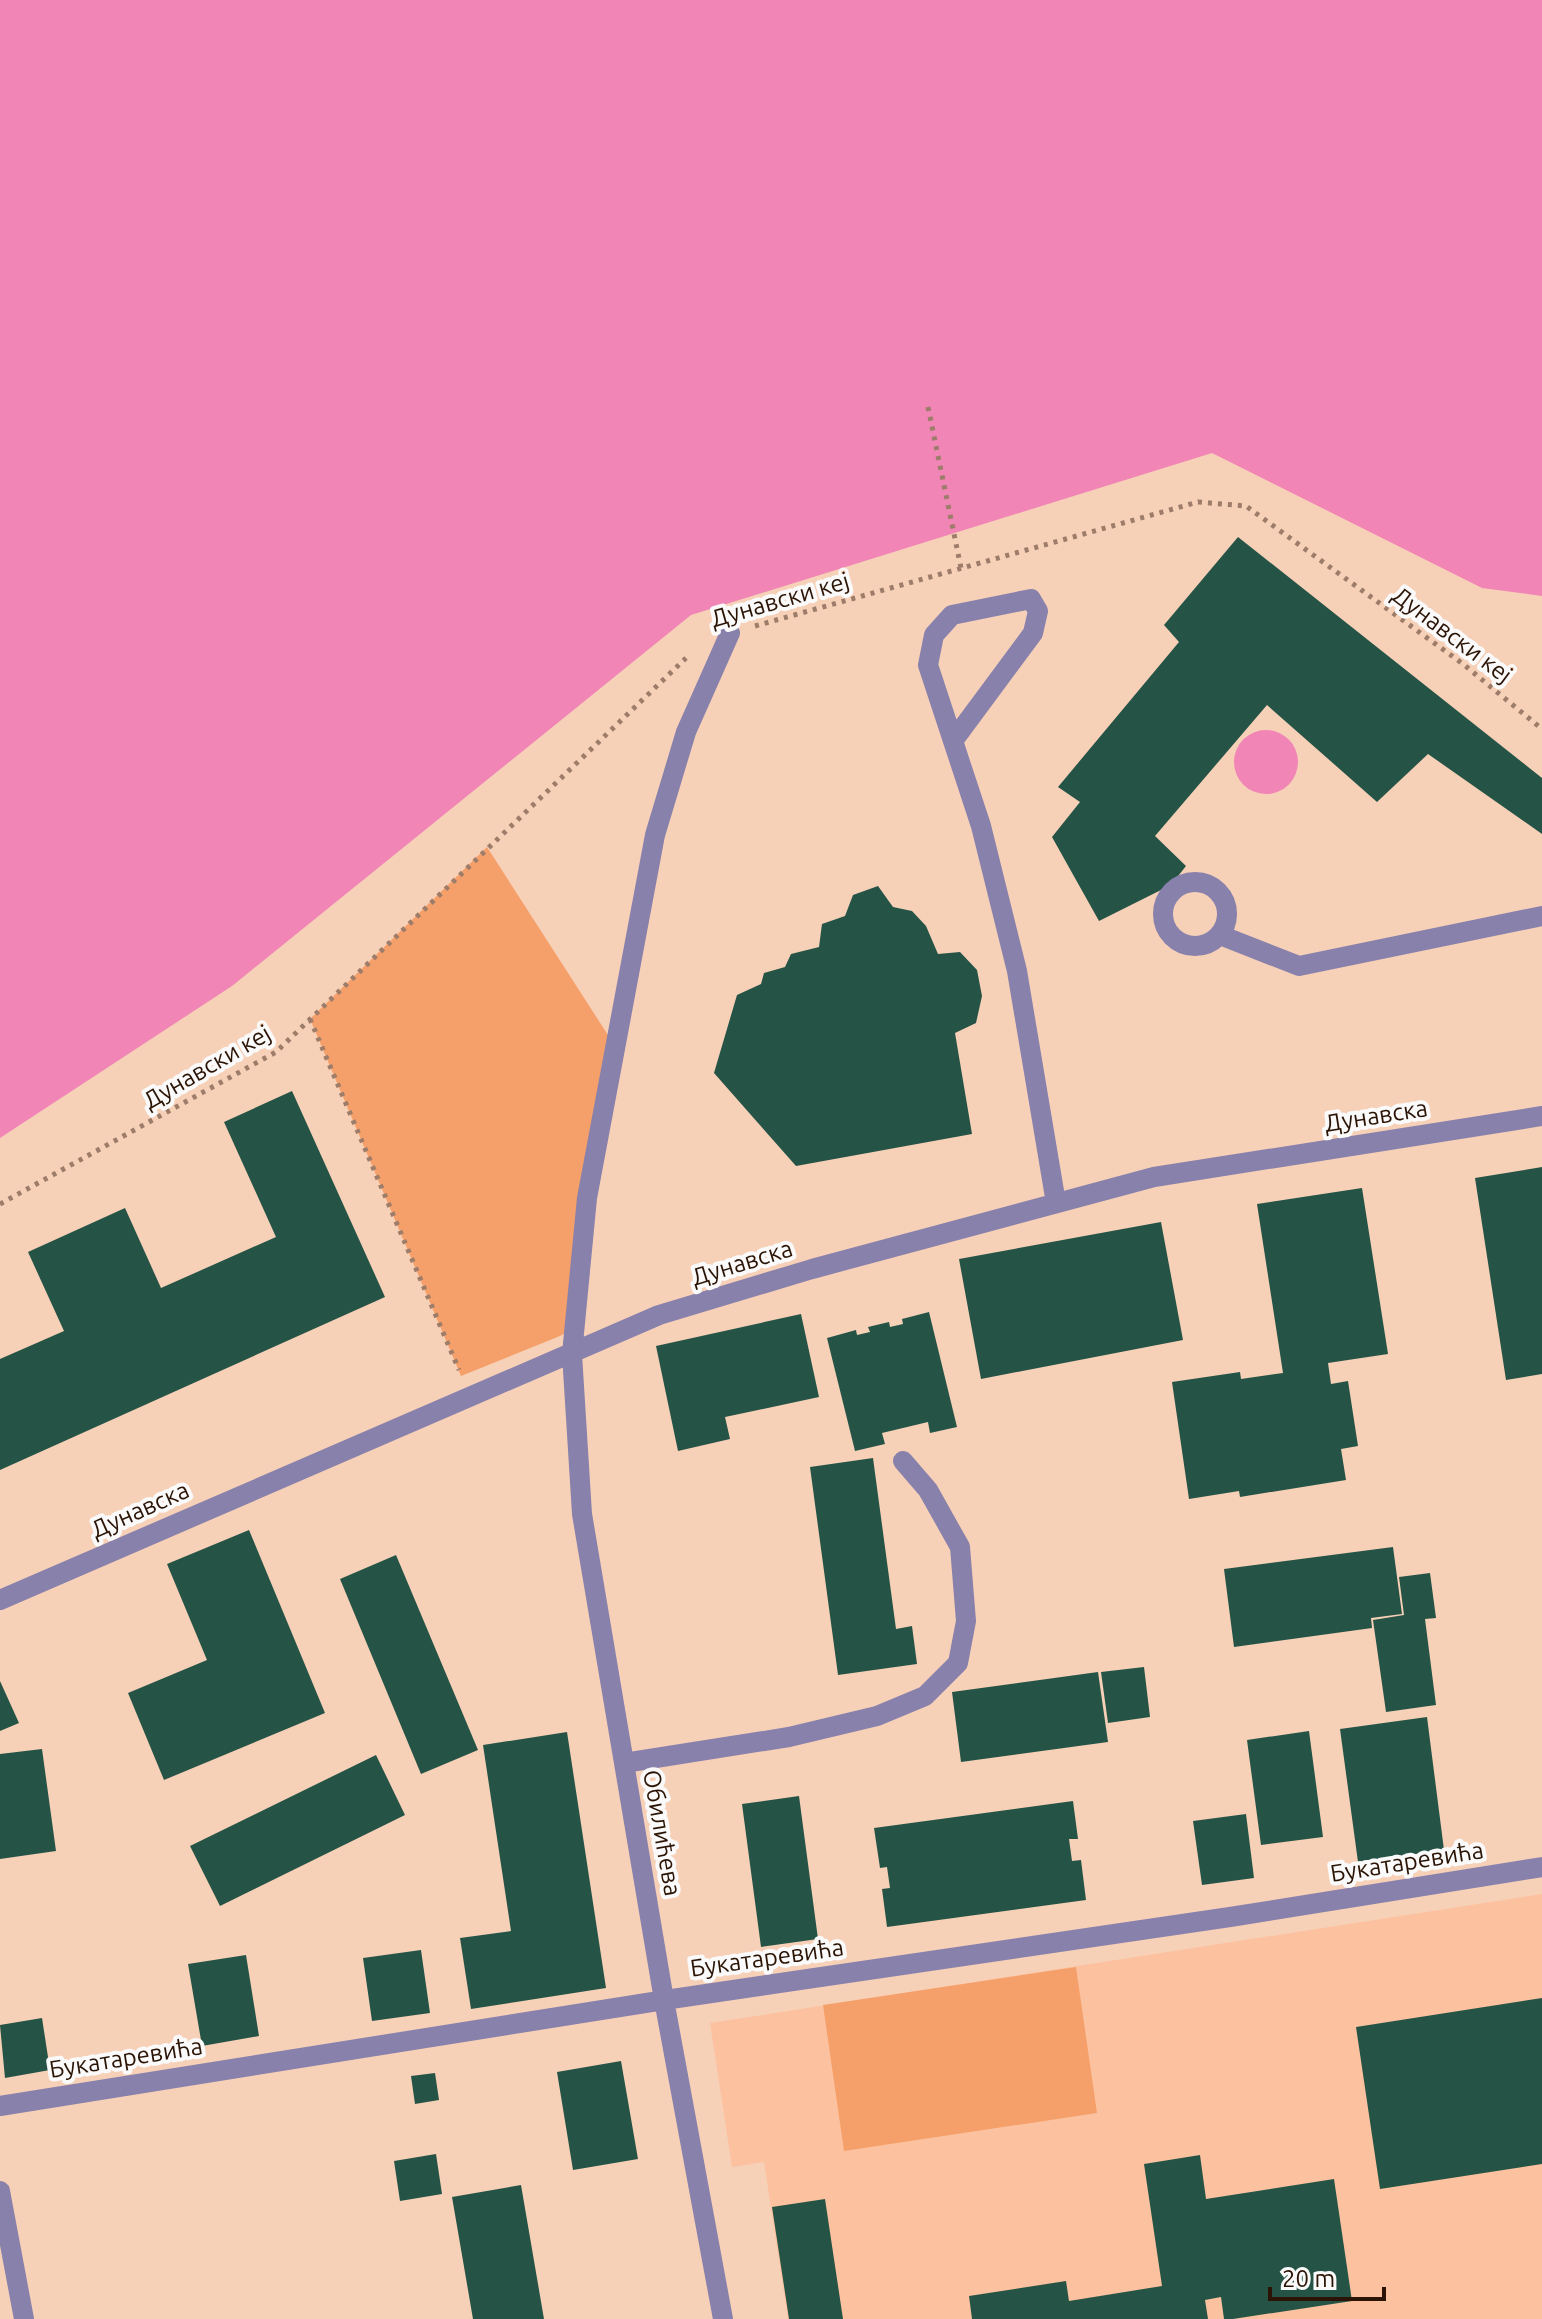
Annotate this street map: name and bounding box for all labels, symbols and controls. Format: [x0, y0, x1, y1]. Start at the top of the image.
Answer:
street label: Дунавски кеј [707, 567, 852, 632]
street label: Дунавски кеј [1387, 581, 1517, 688]
street label: Дунавски кеј [138, 1019, 275, 1114]
street label: Дунавска [1322, 1094, 1430, 1137]
street label: Дунавска [688, 1234, 796, 1291]
street label: Дунавска [87, 1476, 193, 1543]
street label: Обилићева [638, 1768, 687, 1898]
street label: Букатаревића [1328, 1836, 1485, 1887]
street label: Букатаревића [688, 1933, 845, 1982]
street label: Букатаревића [47, 2032, 204, 2083]
scale bar [1270, 2251, 1384, 2301]
text: 20 m [1282, 2265, 1335, 2292]

